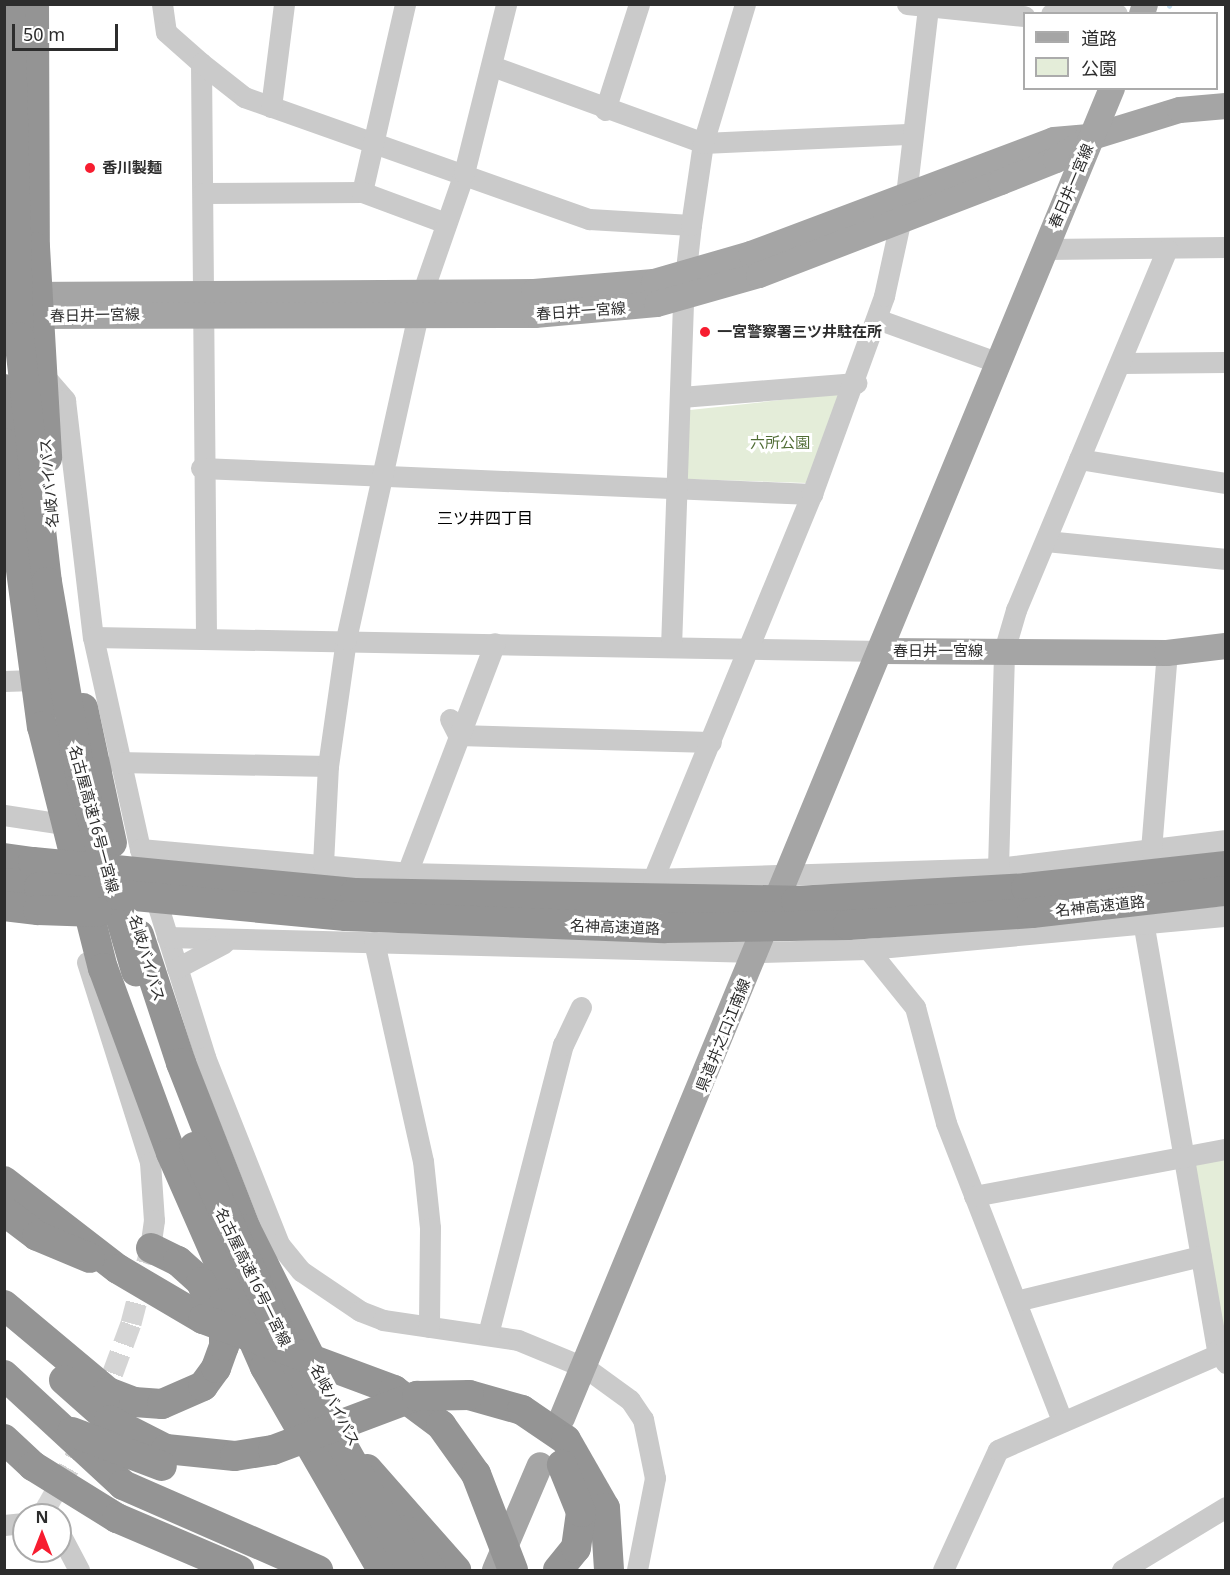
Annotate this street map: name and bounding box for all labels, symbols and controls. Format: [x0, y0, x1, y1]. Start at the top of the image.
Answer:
scale bar [15, 12, 122, 50]
legend [1023, 12, 1218, 90]
text: 50 m [23, 22, 65, 46]
text: 道路 [1081, 26, 1117, 50]
text: 公園 [1081, 56, 1117, 80]
street label: 春日井一宮線 [1045, 141, 1097, 231]
place label: 香川製麺 [102, 159, 162, 177]
marker: 香川製麺 [83, 161, 97, 175]
street label: 春日井一宮線 [535, 299, 627, 323]
street label: 春日井一宮線 [50, 305, 140, 325]
place label: 一宮警察署三ツ井駐在所 [717, 323, 882, 341]
marker: 一宮警察署三ツ井駐在所 [698, 325, 712, 339]
park label: 六所公園 [750, 434, 810, 452]
street label: 名岐バイパス [36, 437, 62, 529]
district label: 三ツ井四丁目 [437, 508, 533, 528]
street label: 春日井一宮線 [893, 642, 983, 660]
street label: 名古屋高速16号一宮線 [66, 743, 122, 895]
street label: 名神高速道路 [1054, 892, 1146, 920]
street label: 名岐バイパス [125, 912, 169, 1004]
street label: 名神高速道路 [570, 916, 660, 938]
street label: 県道井之口江南線 [692, 976, 754, 1094]
street label: 名古屋高速16号一宮線 [212, 1205, 294, 1349]
street label: 名岐バイパス [307, 1361, 363, 1449]
north arrow [12, 1503, 72, 1563]
text: N [35, 1506, 49, 1528]

